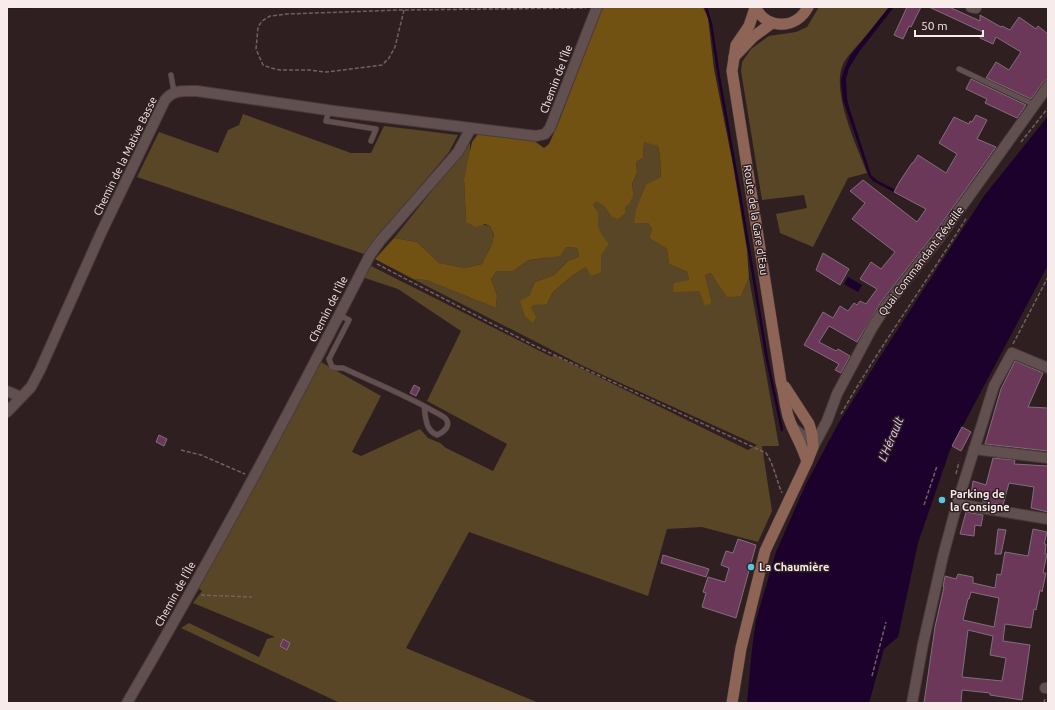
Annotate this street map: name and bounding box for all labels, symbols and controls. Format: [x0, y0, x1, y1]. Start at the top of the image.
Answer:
scale bar [915, 12, 983, 38]
text: 50 m [921, 19, 948, 32]
street label: Chemin de l'Île [536, 43, 575, 115]
street label: Chemin de la Mative Basse [91, 95, 159, 217]
street label: Route de la Gare d'Eau [741, 164, 771, 276]
street label: Quai Commandant Réveille [876, 204, 966, 318]
street label: Chemin de l'Île [305, 274, 350, 344]
water label: L'Hérault [875, 414, 906, 463]
place label: Parking de la Consigne [950, 488, 1010, 513]
marker: Parking de la Consigne [937, 495, 947, 505]
street label: Chemin de l'Île [151, 559, 198, 629]
place label: La Chaumière [759, 561, 829, 573]
marker: La Chaumière [746, 562, 756, 572]

